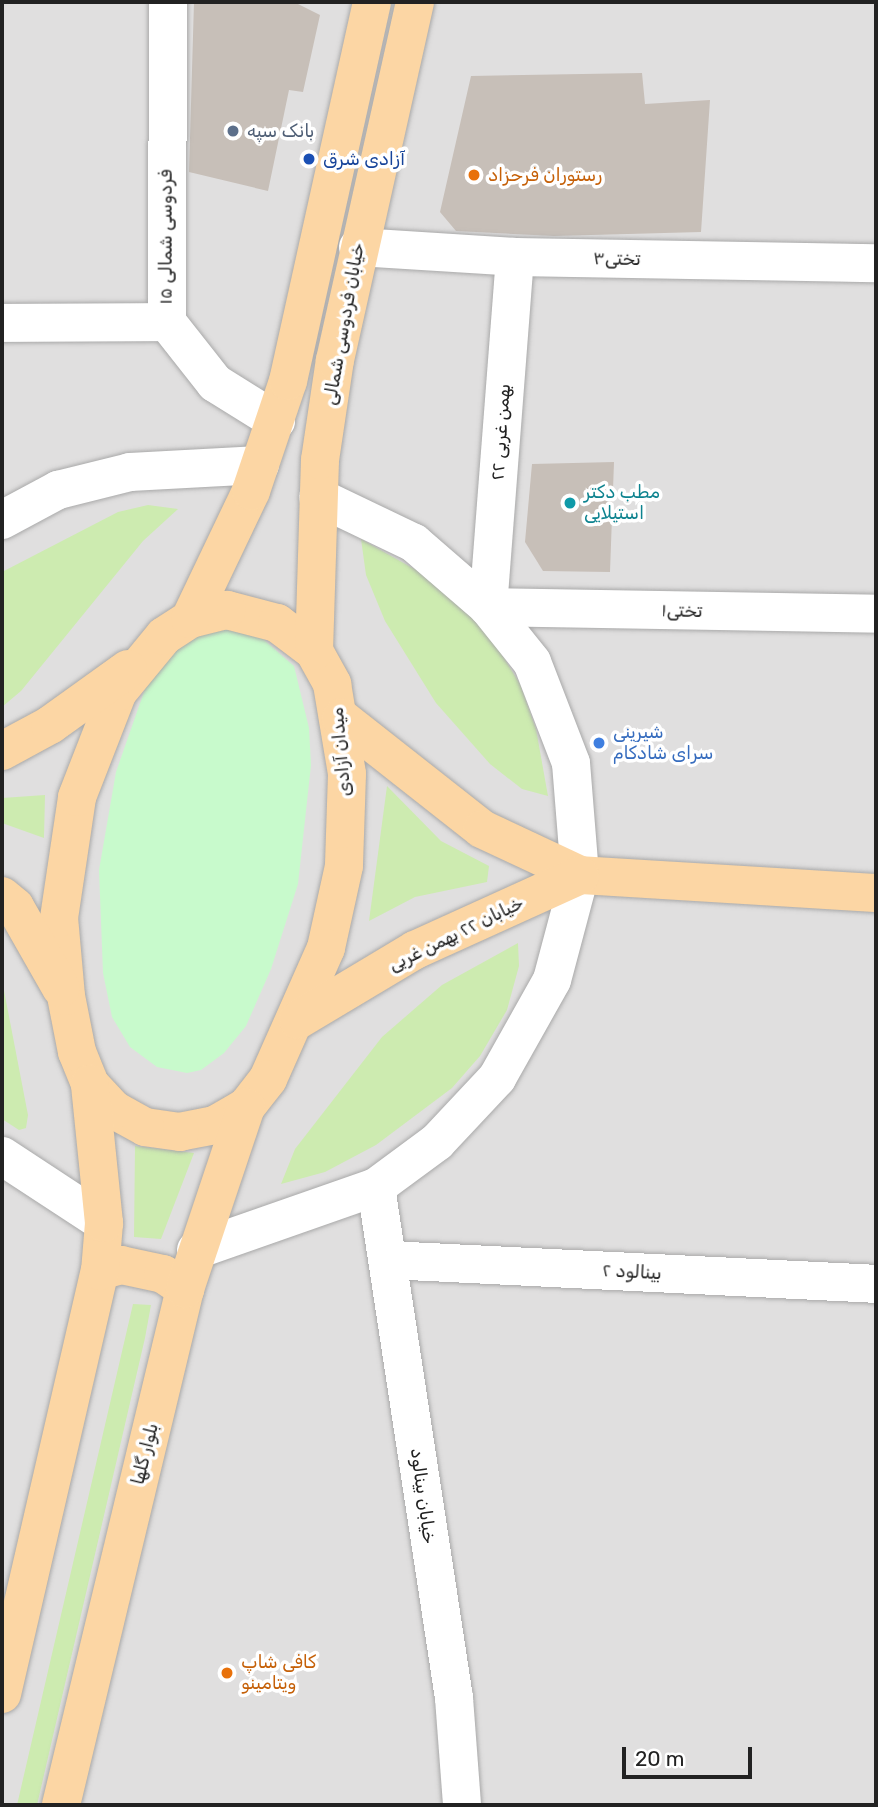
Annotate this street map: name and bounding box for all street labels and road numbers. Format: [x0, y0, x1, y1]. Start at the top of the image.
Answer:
street label: فردوسی شمالی ۱۵ [155, 169, 177, 305]
street label: خیابان فردوسی شمالی [319, 241, 369, 407]
street label: تختی۳ [593, 248, 641, 270]
street label: ۲۲ بهمن غربی [487, 383, 515, 481]
street label: تختی۱ [661, 600, 703, 622]
street label: میدان آزادی [326, 707, 356, 797]
street label: خیابان ۲۲ بهمن غربی [385, 892, 527, 976]
street label: بینالود ۲ [602, 1260, 662, 1284]
street label: بلوار گلها [127, 1421, 163, 1487]
street label: خیابان بینالود [406, 1447, 440, 1545]

